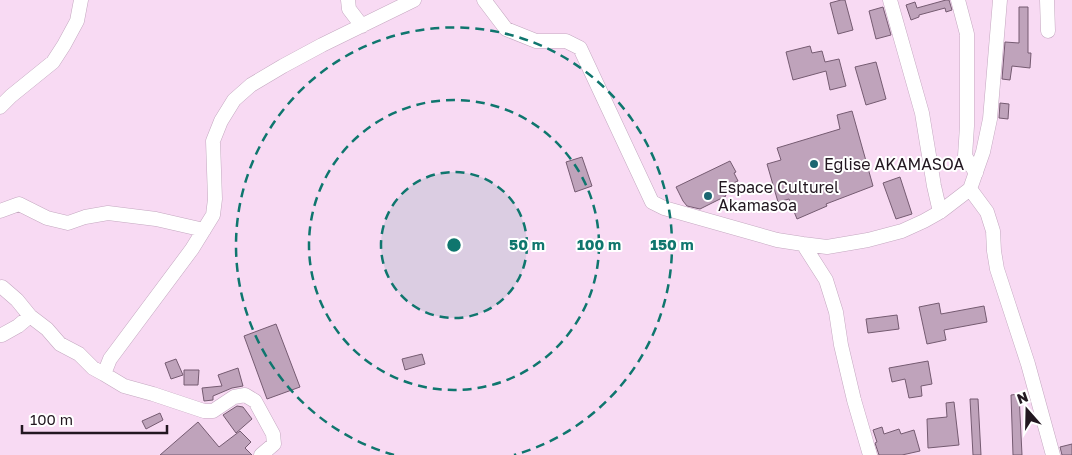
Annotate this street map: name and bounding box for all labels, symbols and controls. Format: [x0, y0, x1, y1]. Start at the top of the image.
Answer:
place label: Eglise AKAMASOA [824, 154, 964, 174]
marker: Eglise AKAMASOA [808, 158, 820, 170]
place label: Espace Culturel Akamasoa [718, 177, 839, 215]
marker: Espace Culturel Akamasoa [702, 190, 714, 202]
text: 50 m [509, 235, 545, 253]
text: 100 m [577, 235, 621, 253]
text: 150 m [650, 235, 694, 253]
centre of rings [445, 236, 463, 254]
north arrow [1002, 385, 1052, 435]
text: N [1014, 388, 1030, 407]
scale bar [22, 402, 168, 434]
text: 100 m [30, 410, 73, 428]

